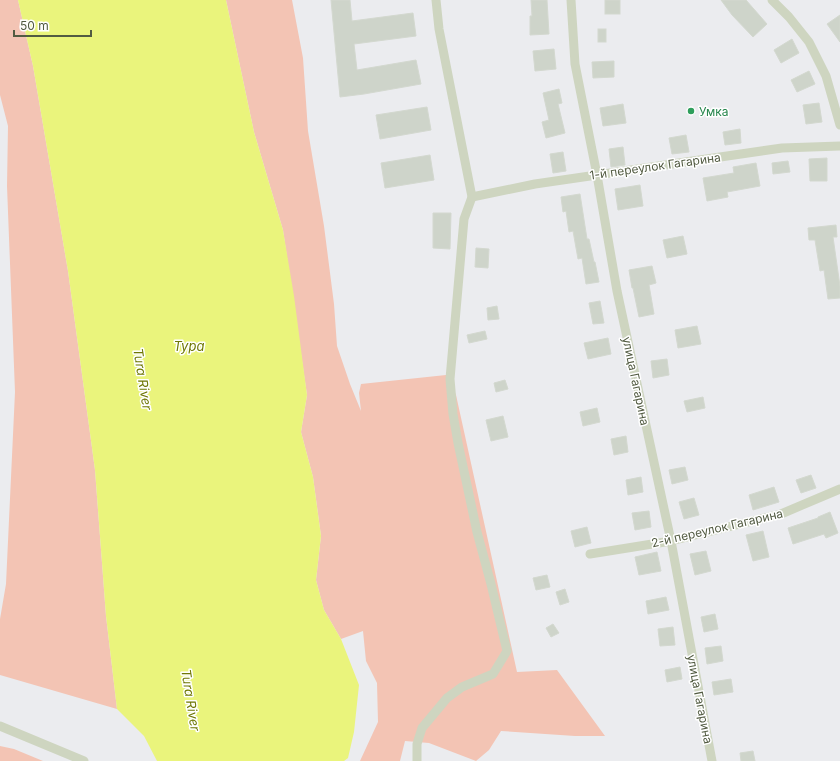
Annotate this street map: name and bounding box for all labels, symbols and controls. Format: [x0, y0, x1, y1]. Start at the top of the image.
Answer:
scale bar [14, 12, 91, 38]
text: 50 m [20, 18, 49, 33]
place label: Умка [699, 104, 729, 119]
marker: Умка [686, 106, 696, 116]
street label: 1-й переулок Гагарина [588, 149, 722, 183]
street label: улица Гагарина [619, 335, 653, 427]
water label: Тура [174, 338, 204, 354]
water label: Tura River [130, 347, 156, 412]
street label: 2-й переулок Гагарина [650, 506, 784, 550]
street label: улица Гагарина [684, 653, 716, 745]
water label: Tura River [178, 668, 204, 733]

